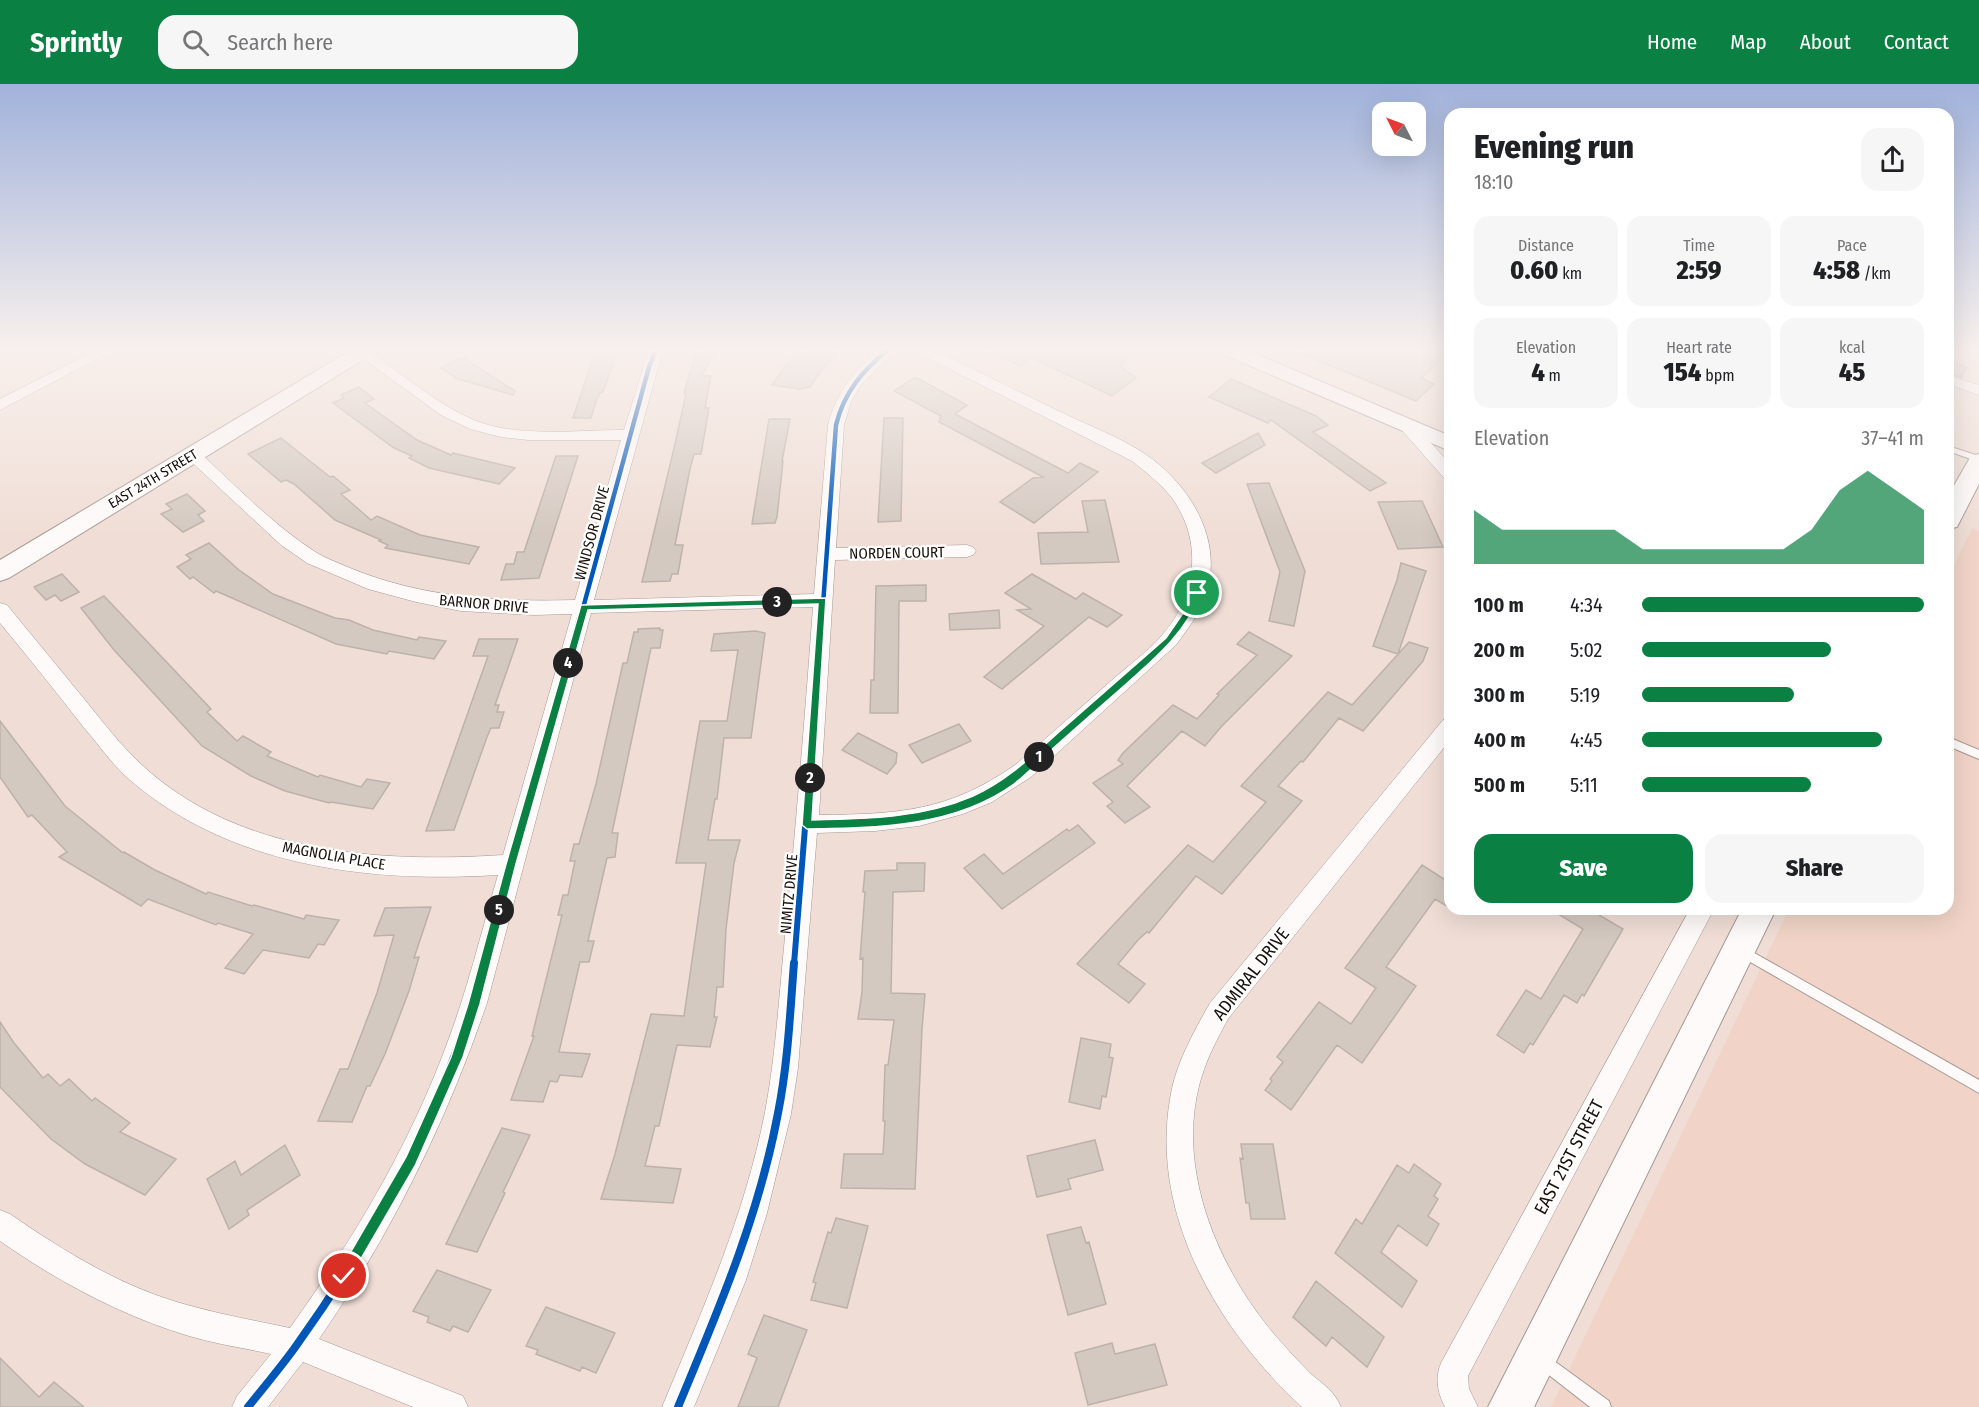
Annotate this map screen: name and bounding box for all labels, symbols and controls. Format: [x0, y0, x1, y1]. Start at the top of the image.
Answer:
search box [158, 15, 578, 69]
text: Sprintly [30, 26, 122, 59]
icon: search [179, 26, 212, 59]
text: Search here [227, 29, 333, 56]
text: Home [1647, 29, 1697, 55]
text: Map [1730, 29, 1767, 55]
text: About [1800, 29, 1851, 55]
text: Contact [1884, 29, 1949, 55]
north arrow [1372, 102, 1426, 156]
map controls [1372, 102, 1426, 156]
text: Evening run [1474, 127, 1634, 167]
button: share [1861, 128, 1924, 191]
text: 18:10 [1474, 170, 1513, 194]
text: Distance [1518, 236, 1574, 255]
text: Time [1683, 236, 1715, 255]
text: Pace [1837, 236, 1867, 255]
text: 0.60 [1510, 255, 1558, 286]
text: 2:59 [1677, 255, 1721, 286]
text: 4:58 [1813, 255, 1860, 286]
text: km [1558, 264, 1582, 283]
text: /km [1860, 264, 1891, 283]
text: Elevation [1516, 338, 1576, 357]
text: Heart rate [1666, 338, 1732, 357]
text: kcal [1839, 338, 1865, 357]
text: 4 [1531, 357, 1545, 388]
text: 154 [1663, 357, 1701, 388]
text: 45 [1839, 357, 1865, 388]
text: m [1545, 366, 1561, 385]
text: bpm [1701, 366, 1735, 385]
text: Elevation [1474, 426, 1549, 450]
text: 37–41 m [1861, 426, 1924, 450]
street label: EAST 24TH STREET [105, 445, 201, 512]
street label: WINDSOR DRIVE [571, 484, 613, 582]
street label: NORDEN COURT [849, 543, 945, 563]
pin [1171, 567, 1222, 618]
icon: arrive [1180, 576, 1213, 609]
pin: 3 [762, 587, 792, 617]
street label: BARNOR DRIVE [438, 591, 530, 617]
text: 3 [773, 592, 781, 611]
text: 100 m [1474, 593, 1524, 617]
text: 4:34 [1570, 593, 1603, 617]
text: 200 m [1474, 638, 1525, 662]
text: 5:02 [1570, 638, 1602, 662]
pin: 4 [553, 648, 583, 678]
text: 4 [564, 653, 572, 672]
text: 300 m [1474, 683, 1525, 707]
text: 5:19 [1570, 683, 1600, 707]
text: 400 m [1474, 728, 1526, 752]
text: 4:45 [1570, 728, 1602, 752]
pin: 1 [1024, 742, 1054, 772]
text: 1 [1036, 747, 1042, 766]
pin: 2 [795, 763, 825, 793]
text: 2 [806, 768, 814, 787]
text: 500 m [1474, 773, 1525, 797]
text: 5:11 [1570, 773, 1598, 797]
button: Save [1474, 834, 1693, 903]
button: Share [1705, 834, 1924, 903]
street label: MAGNOLIA PLACE [281, 838, 387, 874]
street label: NIMITZ DRIVE [777, 853, 801, 935]
pin: 5 [484, 895, 514, 925]
text: 5 [495, 900, 503, 919]
street label: ADMIRAL DRIVE [1208, 923, 1294, 1025]
street label: EAST 21ST STREET [1530, 1095, 1609, 1218]
pin [318, 1250, 369, 1301]
icon: check [327, 1259, 360, 1292]

